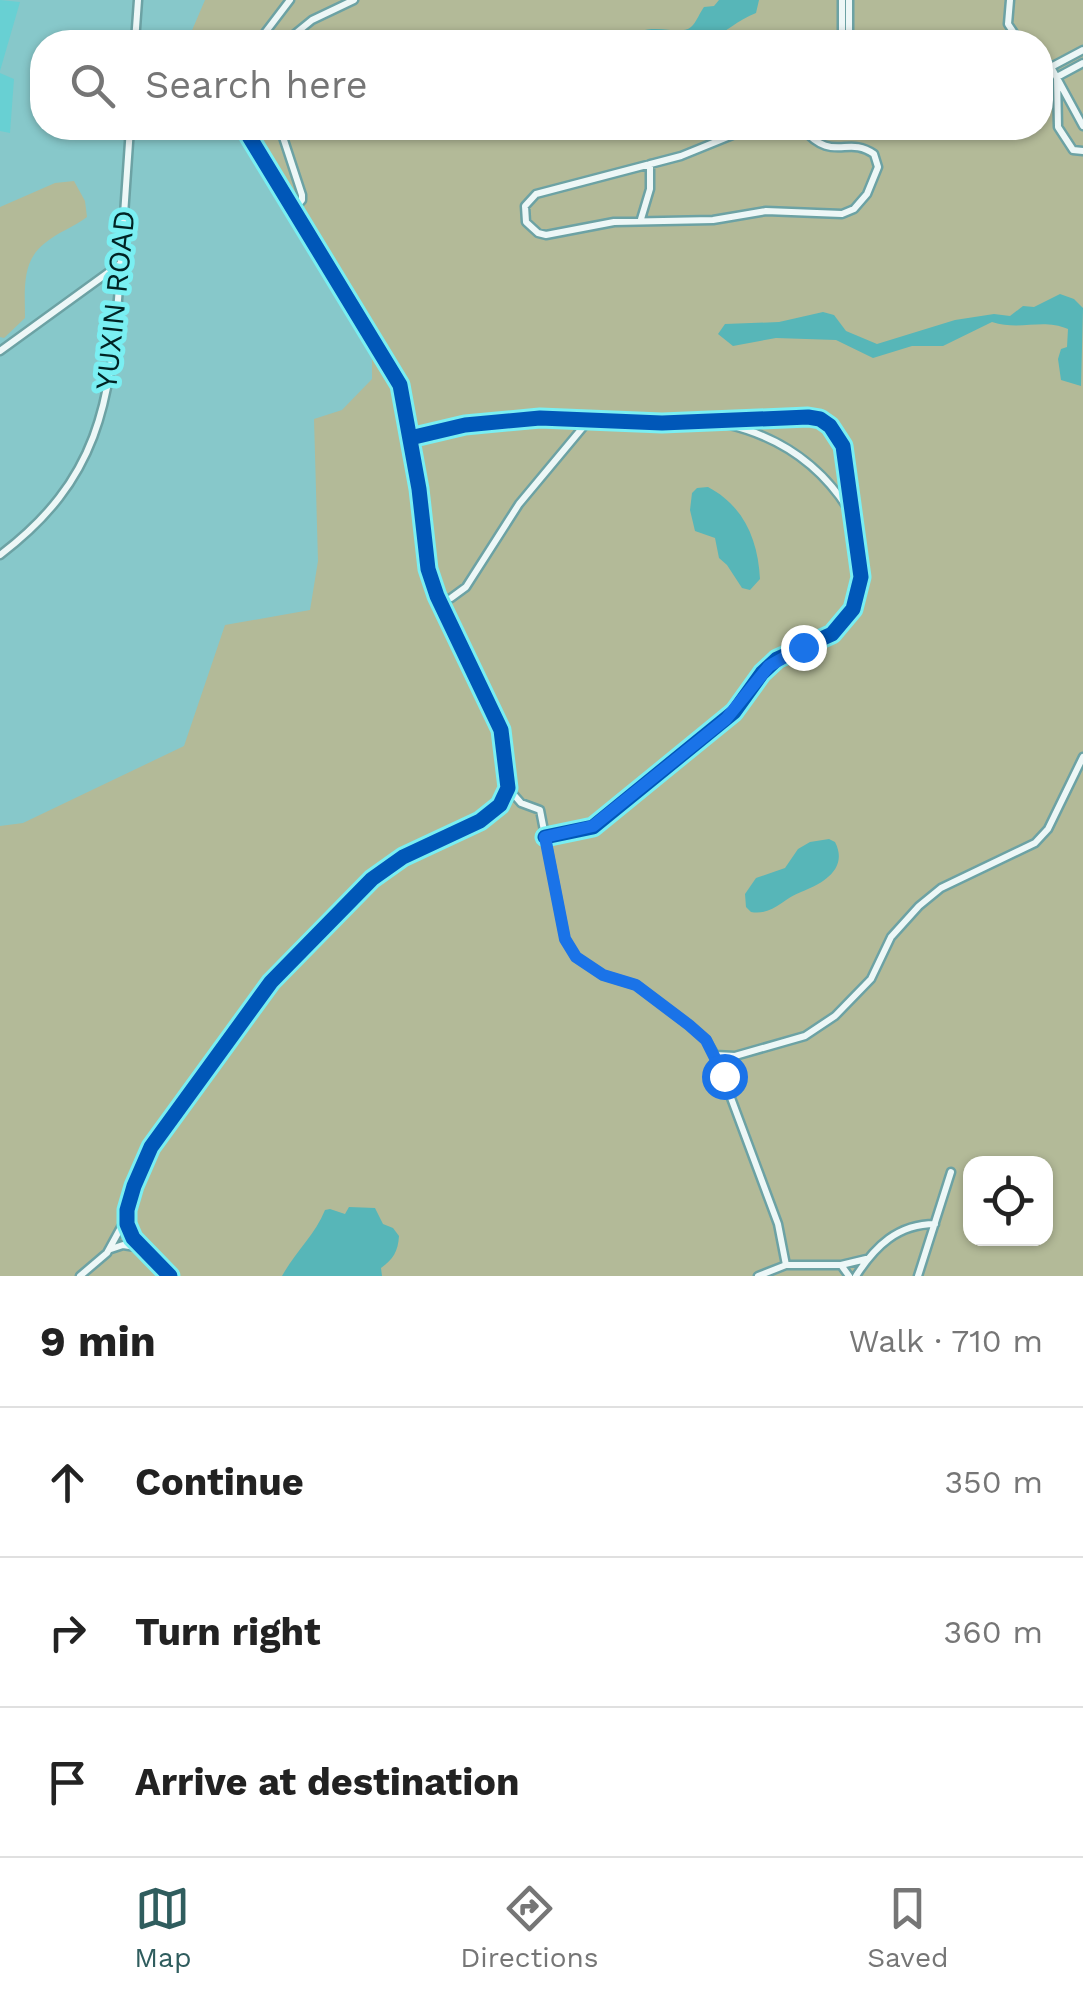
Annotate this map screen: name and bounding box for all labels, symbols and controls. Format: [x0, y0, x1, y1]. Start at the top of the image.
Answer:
search box [30, 30, 1053, 140]
icon: search [65, 58, 120, 113]
text: Search here [145, 63, 368, 107]
street label: YUXIN ROAD [88, 208, 142, 392]
route end [781, 625, 827, 671]
route start [702, 1054, 748, 1100]
map controls [963, 1156, 1053, 1246]
button: locate [963, 1156, 1053, 1246]
text: 9 min [40, 1317, 156, 1366]
text: Walk · 710 m [849, 1322, 1043, 1360]
icon: ahead [40, 1455, 95, 1510]
text: Continue [135, 1460, 304, 1504]
text: 350 m [944, 1463, 1043, 1501]
icon: right [40, 1605, 95, 1660]
text: Turn right [135, 1610, 321, 1654]
text: 360 m [944, 1613, 1043, 1651]
icon: arrive [40, 1755, 95, 1810]
text: Arrive at destination [135, 1760, 520, 1804]
tab: Map [134, 1881, 192, 1974]
tab: Directions [460, 1881, 599, 1974]
tab: Saved [867, 1881, 949, 1974]

